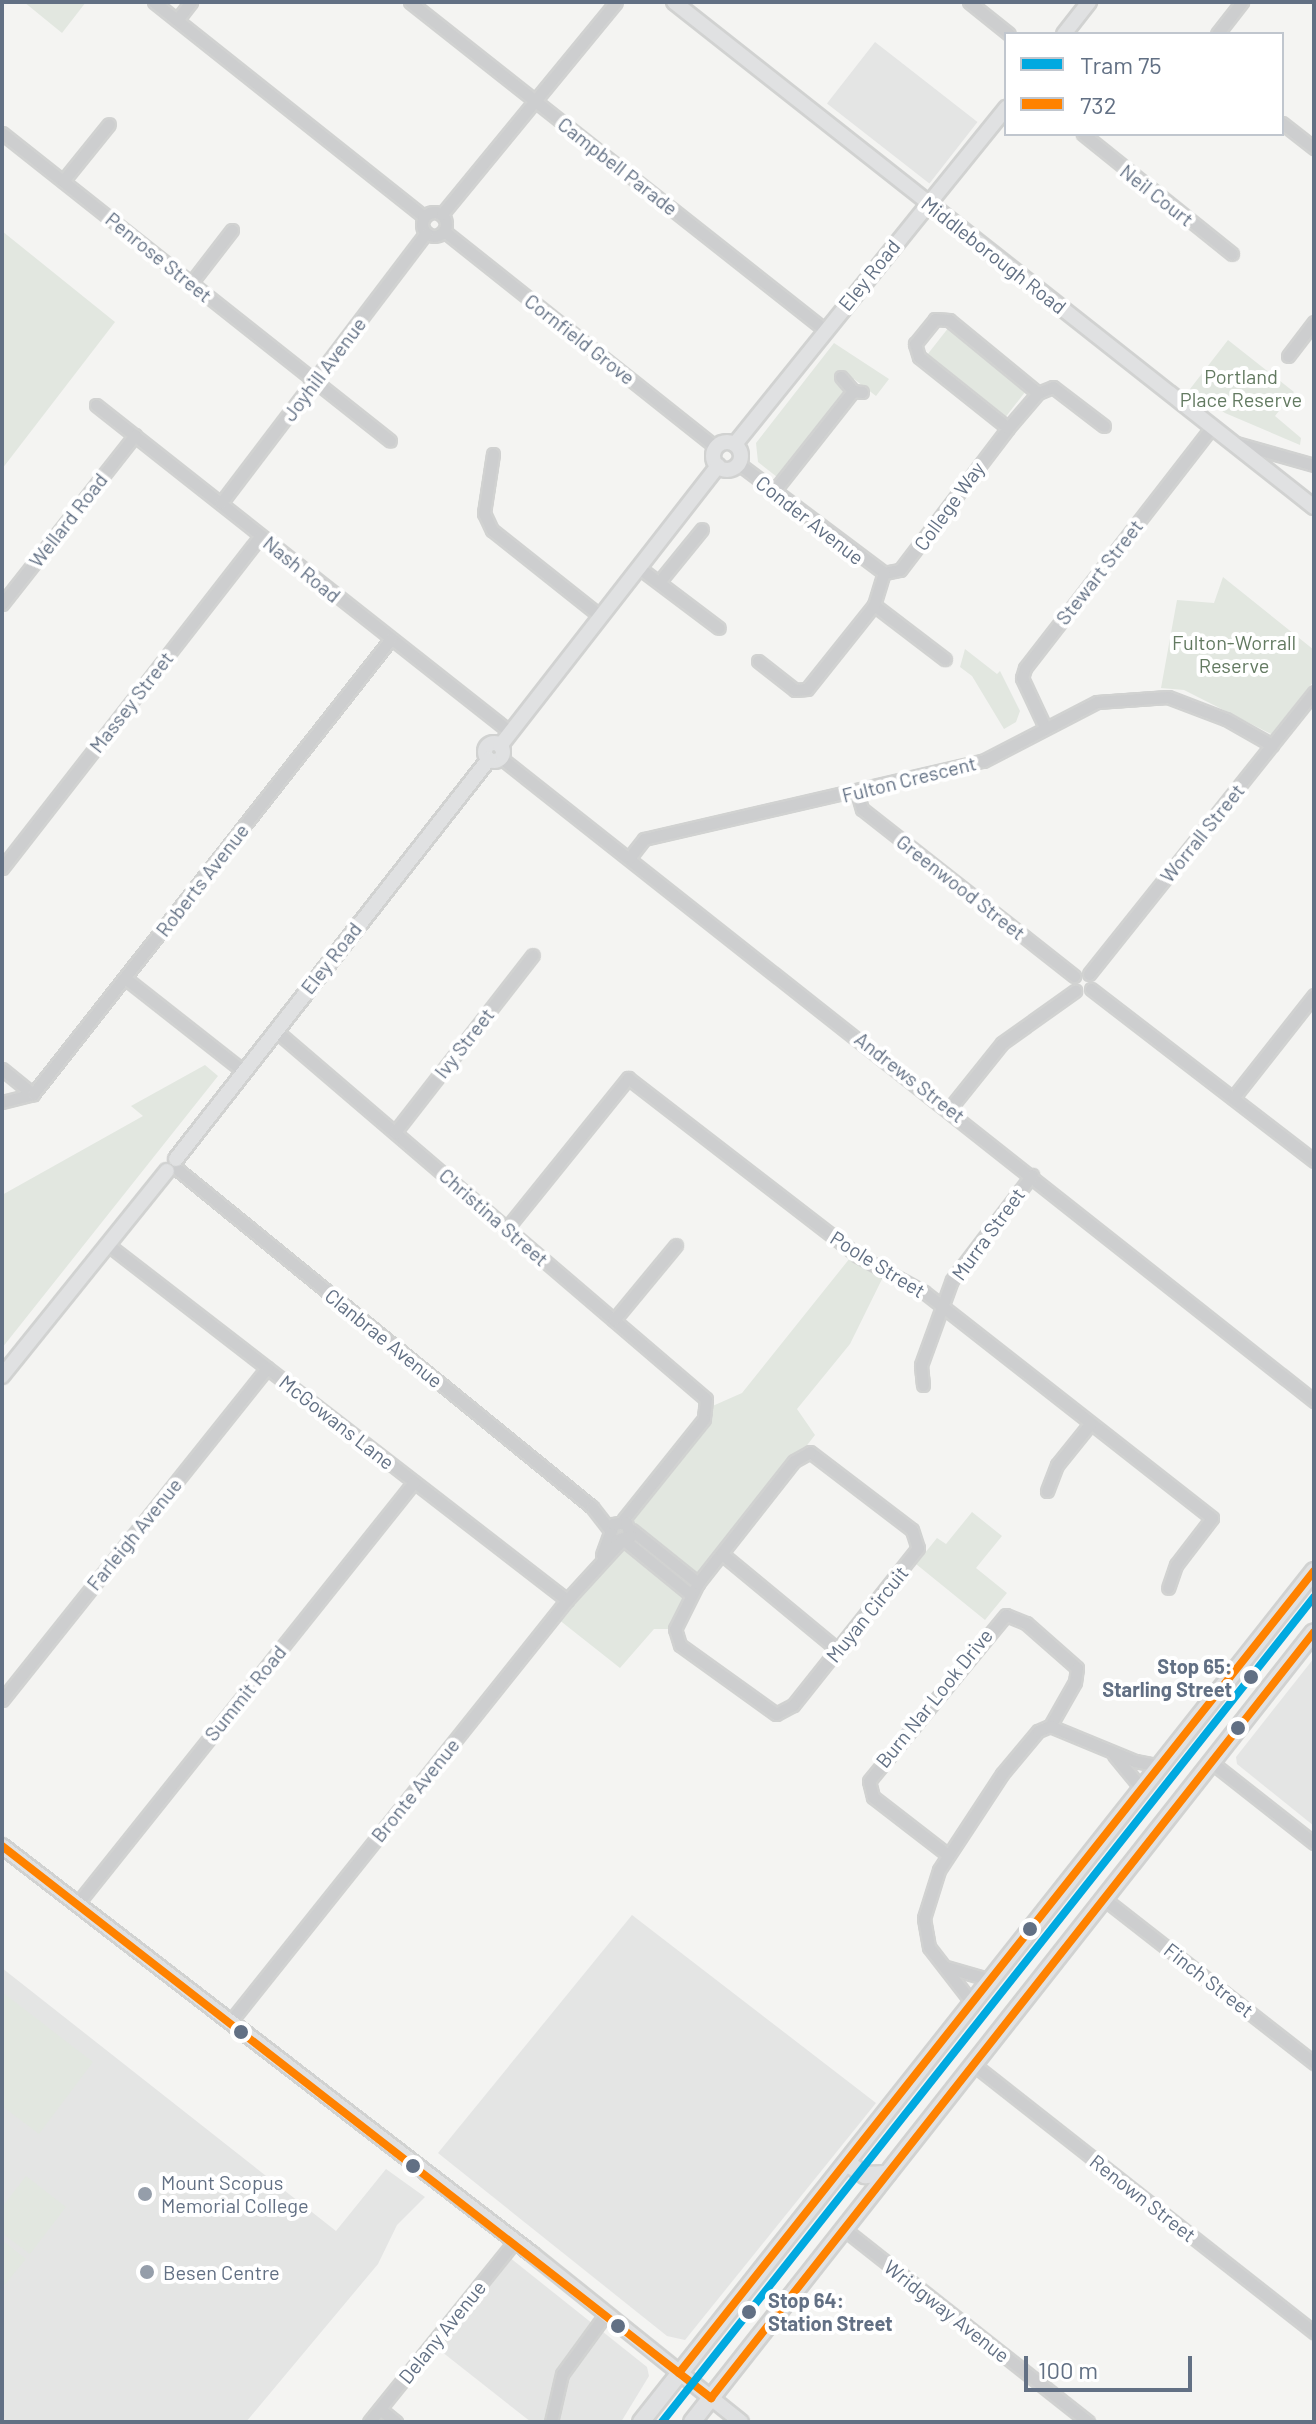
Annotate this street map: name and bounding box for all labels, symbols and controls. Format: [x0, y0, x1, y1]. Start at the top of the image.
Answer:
legend [1004, 32, 1284, 136]
text: Tram 75 [1080, 50, 1162, 79]
text: 732 [1080, 90, 1117, 119]
street label: Campbell Parade [553, 112, 683, 220]
street label: Neil Court [1116, 159, 1198, 231]
street label: Middleborough Road [917, 191, 1071, 319]
street label: Penrose Street [101, 207, 217, 307]
street label: Eley Road [833, 235, 905, 315]
street label: Cornfield Grove [520, 289, 640, 389]
street label: Joyhill Avenue [277, 312, 371, 426]
park label: Portland Place Reserve [1180, 365, 1302, 412]
street label: College Way [909, 457, 989, 555]
street label: Wellard Road [24, 468, 112, 572]
street label: Conder Avenue [751, 471, 869, 569]
street label: Stewart Street [1050, 515, 1148, 629]
street label: Nash Road [259, 531, 345, 607]
park label: Fulton-Worrall Reserve [1172, 631, 1296, 678]
street label: Massey Street [84, 647, 178, 757]
street label: Fulton Crescent [839, 751, 979, 807]
street label: Worrall Street [1155, 779, 1249, 887]
street label: Roberts Avenue [151, 819, 253, 941]
street label: Greenwood Street [892, 829, 1030, 945]
street label: Eley Road [296, 917, 366, 999]
street label: Ivy Street [429, 1003, 499, 1083]
street label: Andrews Street [850, 1027, 970, 1127]
street label: Christina Street [434, 1163, 554, 1271]
street label: Murra Street [946, 1183, 1030, 1285]
street label: Poole Street [826, 1225, 930, 1303]
street label: Clanbrae Avenue [320, 1283, 448, 1393]
street label: McGowans Lane [275, 1370, 399, 1474]
street label: Farleigh Avenue [81, 1473, 187, 1595]
street label: Muyan Circuit [821, 1561, 913, 1667]
street label: Burn Nar Look Drive [871, 1624, 997, 1772]
street label: Summit Road [199, 1640, 291, 1746]
place label: Stop 65: Starling Street [1102, 1654, 1232, 1701]
marker: Stop 65: Starling Street [1239, 1665, 1263, 1689]
unlabelled marker [1230, 1720, 1246, 1736]
street label: Bronte Avenue [366, 1733, 464, 1847]
unlabelled marker [1022, 1921, 1038, 1937]
street label: Finch Street [1160, 1938, 1258, 2022]
unlabelled marker [233, 2024, 249, 2040]
street label: Renown Street [1085, 2149, 1201, 2247]
unlabelled marker [405, 2158, 421, 2174]
place label: Mount Scopus Memorial College [161, 2170, 309, 2217]
marker: Mount Scopus Memorial College [136, 2185, 154, 2203]
street label: Wridgway Avenue [880, 2255, 1014, 2367]
place label: Besen Centre [163, 2260, 280, 2284]
marker: Besen Centre [138, 2263, 156, 2281]
street label: Delany Avenue [393, 2276, 491, 2388]
place label: Stop 64: Station Street [768, 2288, 893, 2335]
marker: Stop 64: Station Street [737, 2300, 761, 2324]
unlabelled marker [610, 2318, 626, 2334]
scale bar [1028, 2340, 1196, 2390]
text: 100 m [1038, 2355, 1098, 2384]

